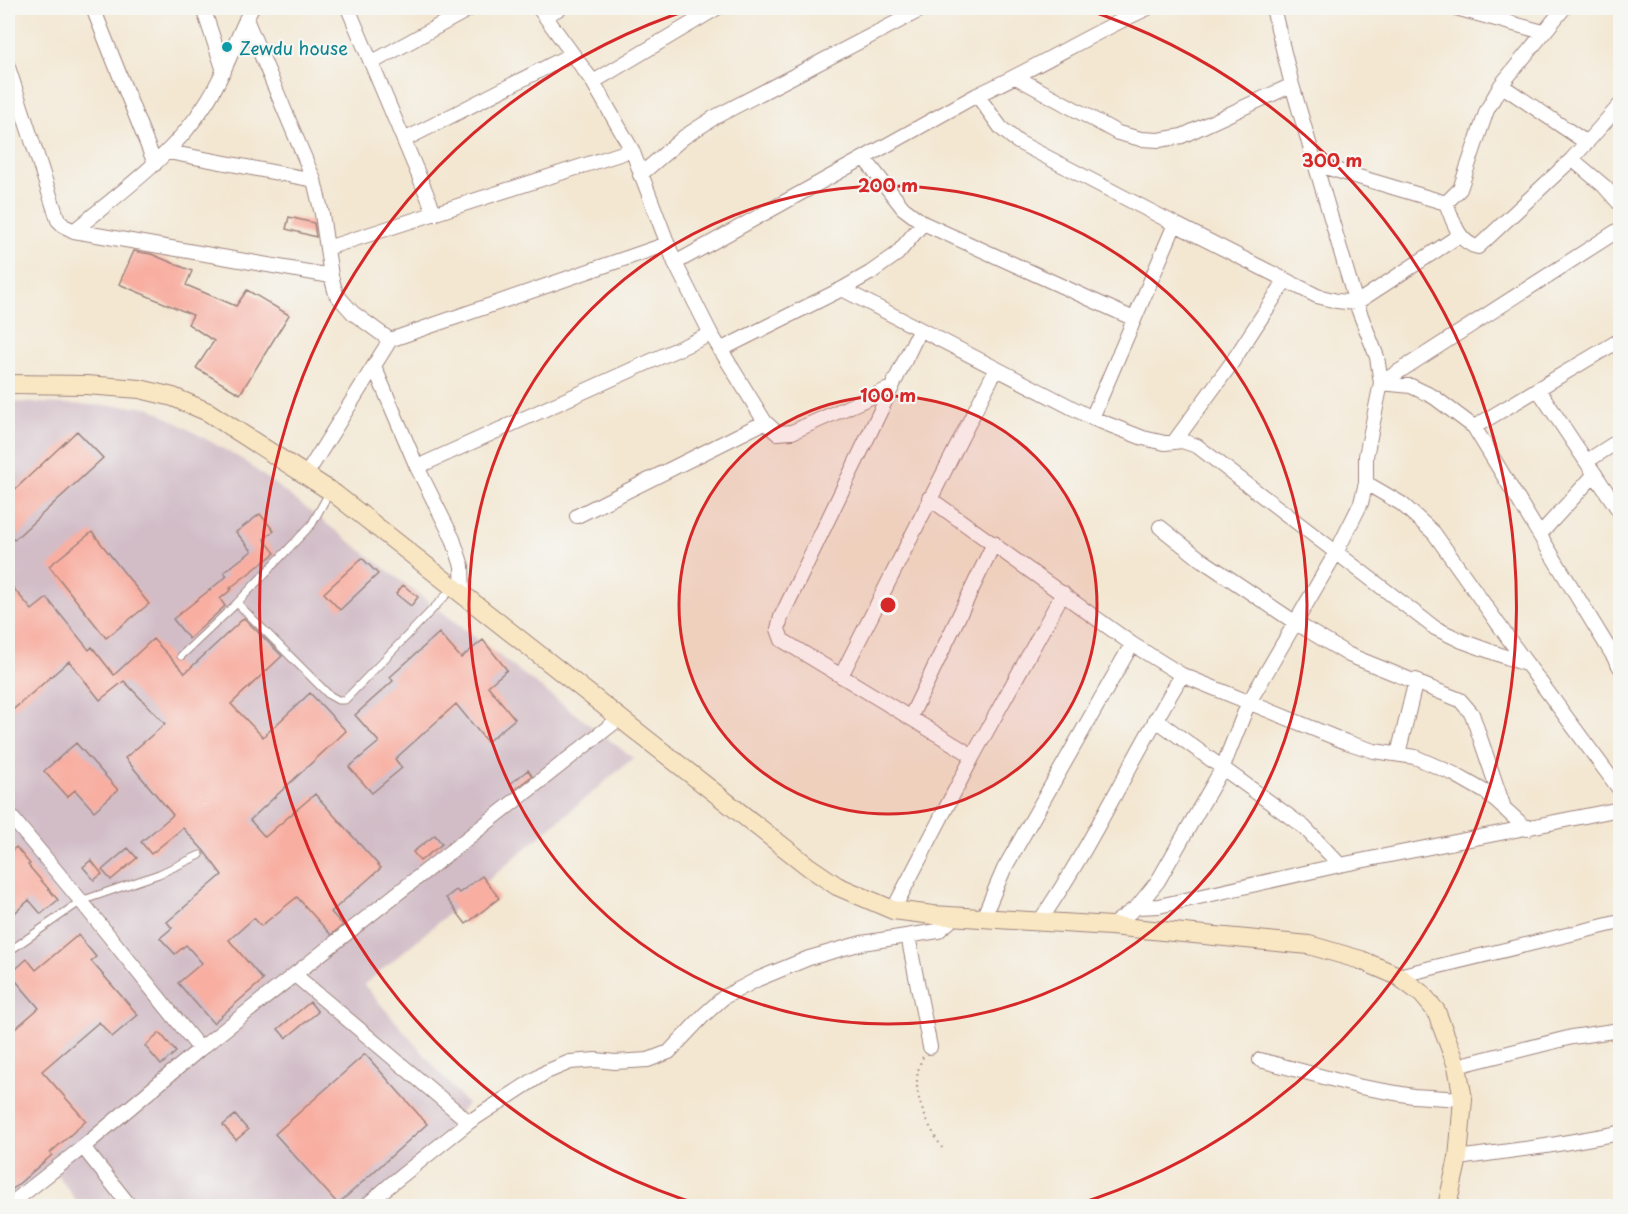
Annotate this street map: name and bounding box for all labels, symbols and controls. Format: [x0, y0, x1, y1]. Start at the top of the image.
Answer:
place label: Zewdu house [239, 34, 348, 61]
marker: Zewdu house [220, 40, 234, 54]
text: 300 m [1302, 146, 1362, 173]
text: 200 m [858, 171, 918, 198]
text: 100 m [860, 381, 916, 408]
centre of rings [878, 595, 898, 615]

